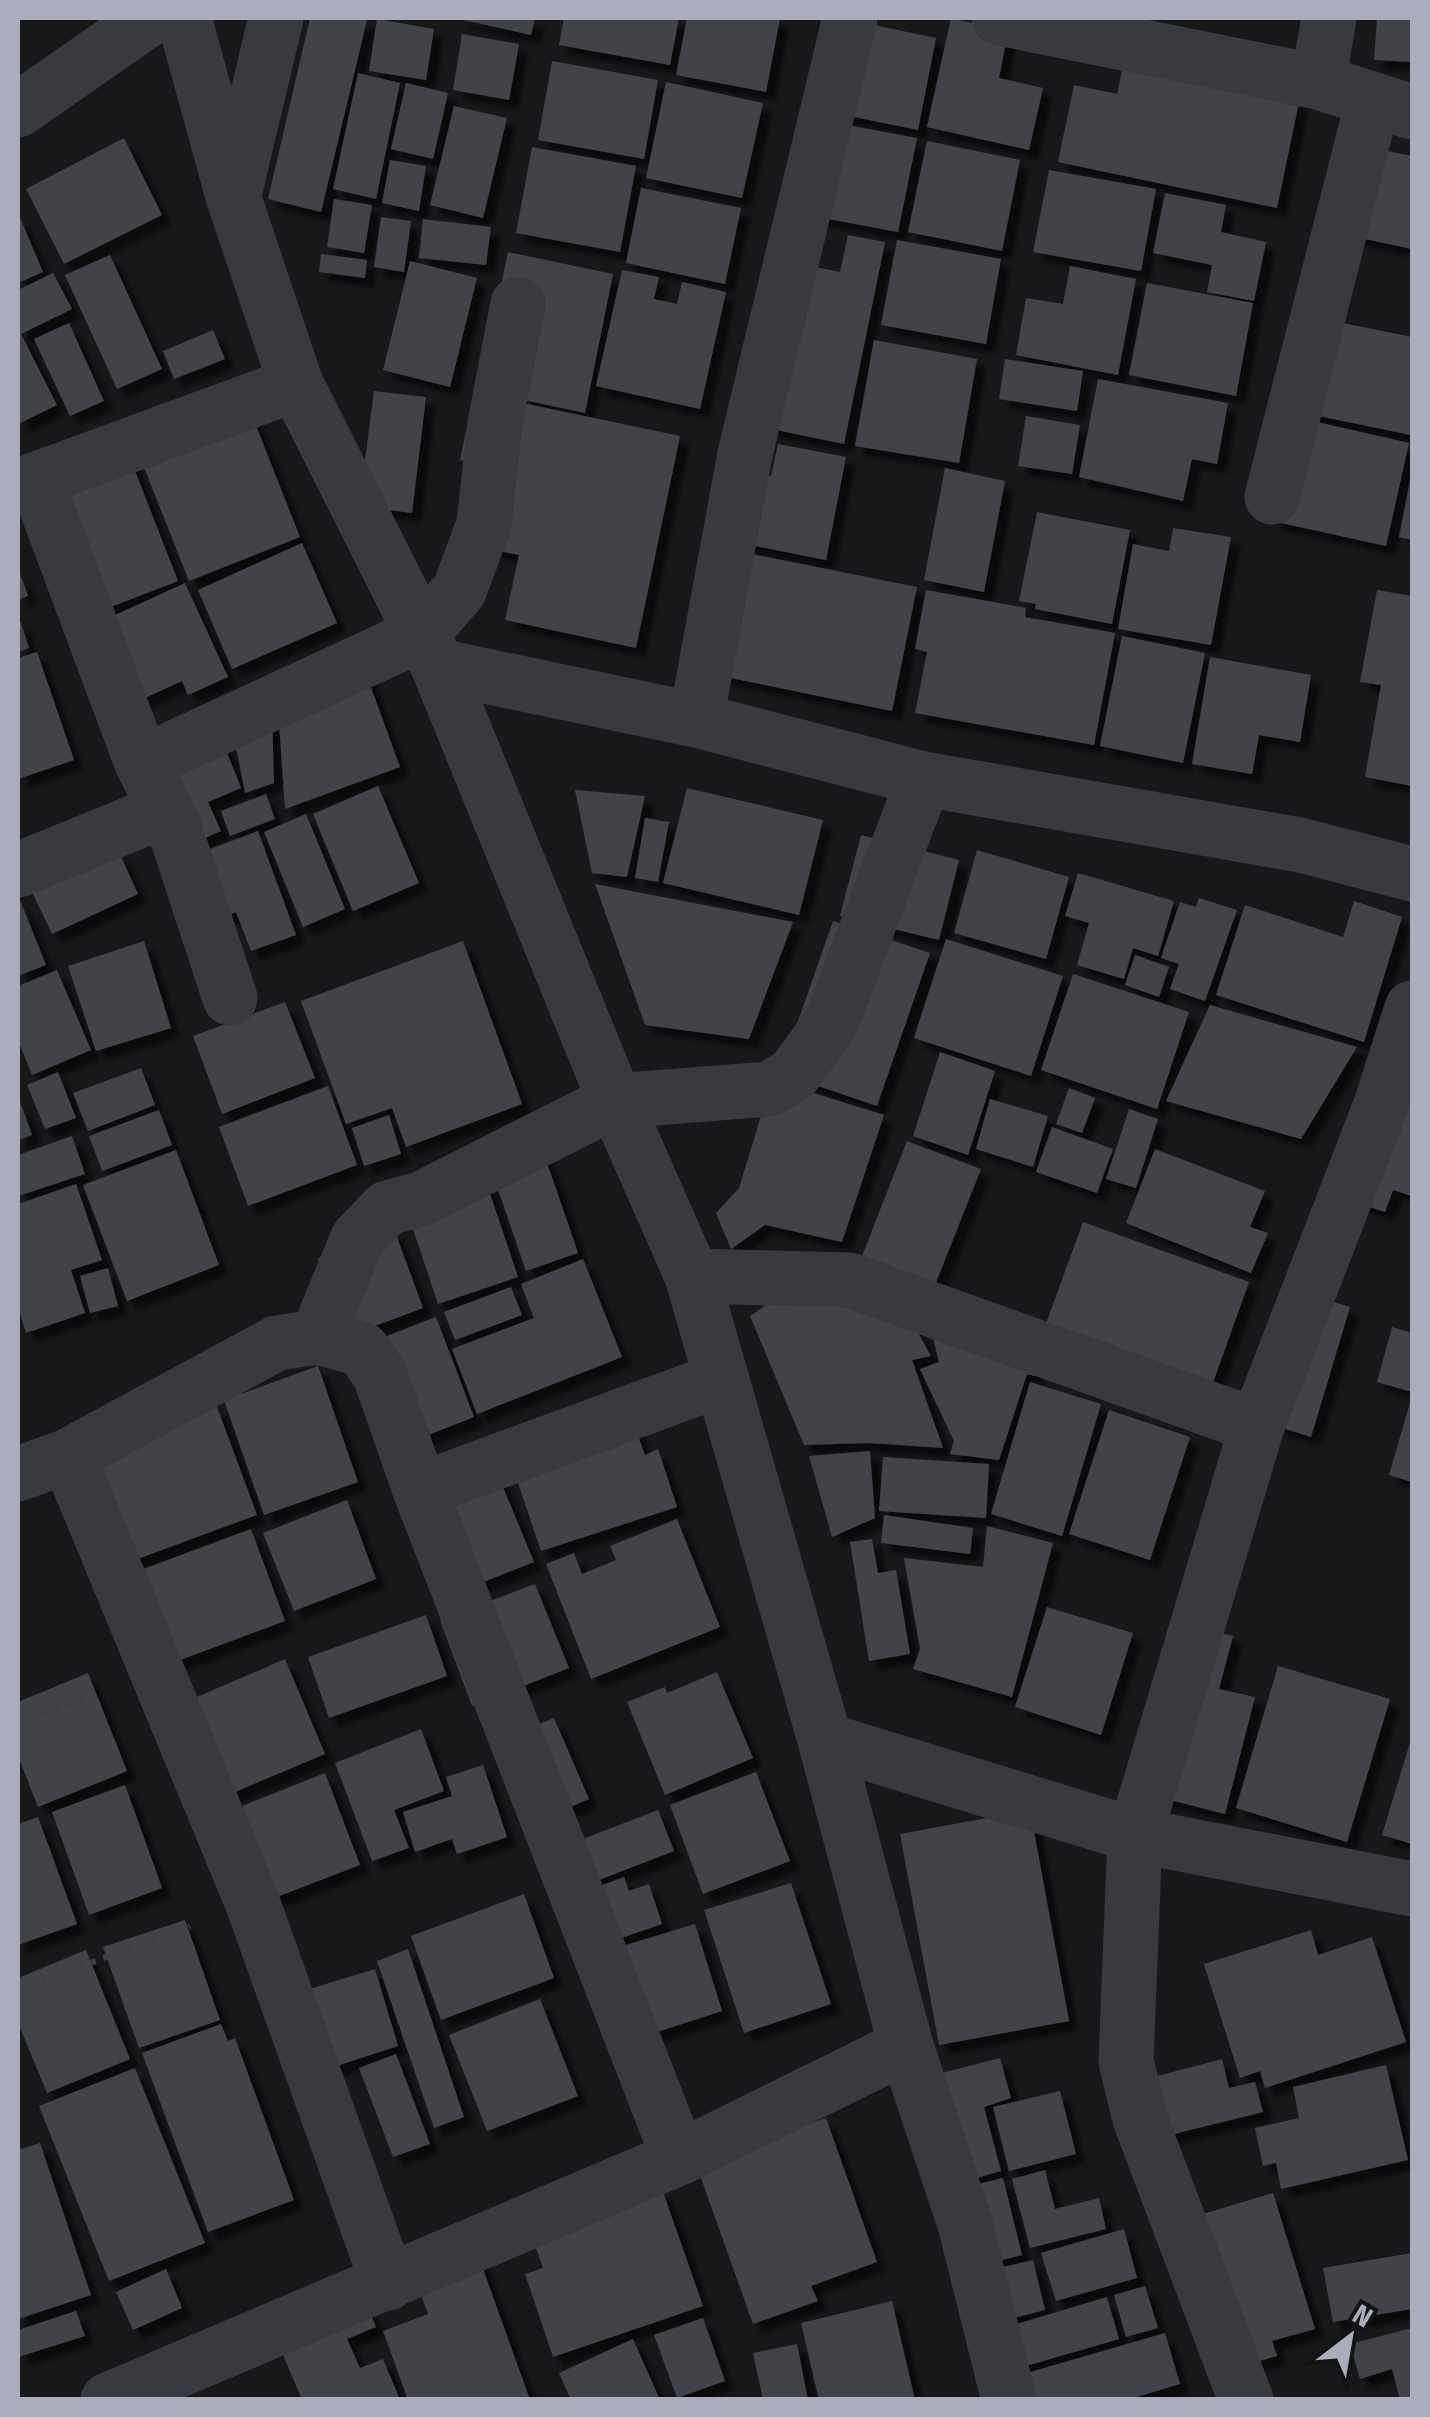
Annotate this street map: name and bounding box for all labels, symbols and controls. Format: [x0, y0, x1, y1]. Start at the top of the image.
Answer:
north arrow [1300, 2287, 1400, 2387]
text: N [1347, 2298, 1378, 2334]

